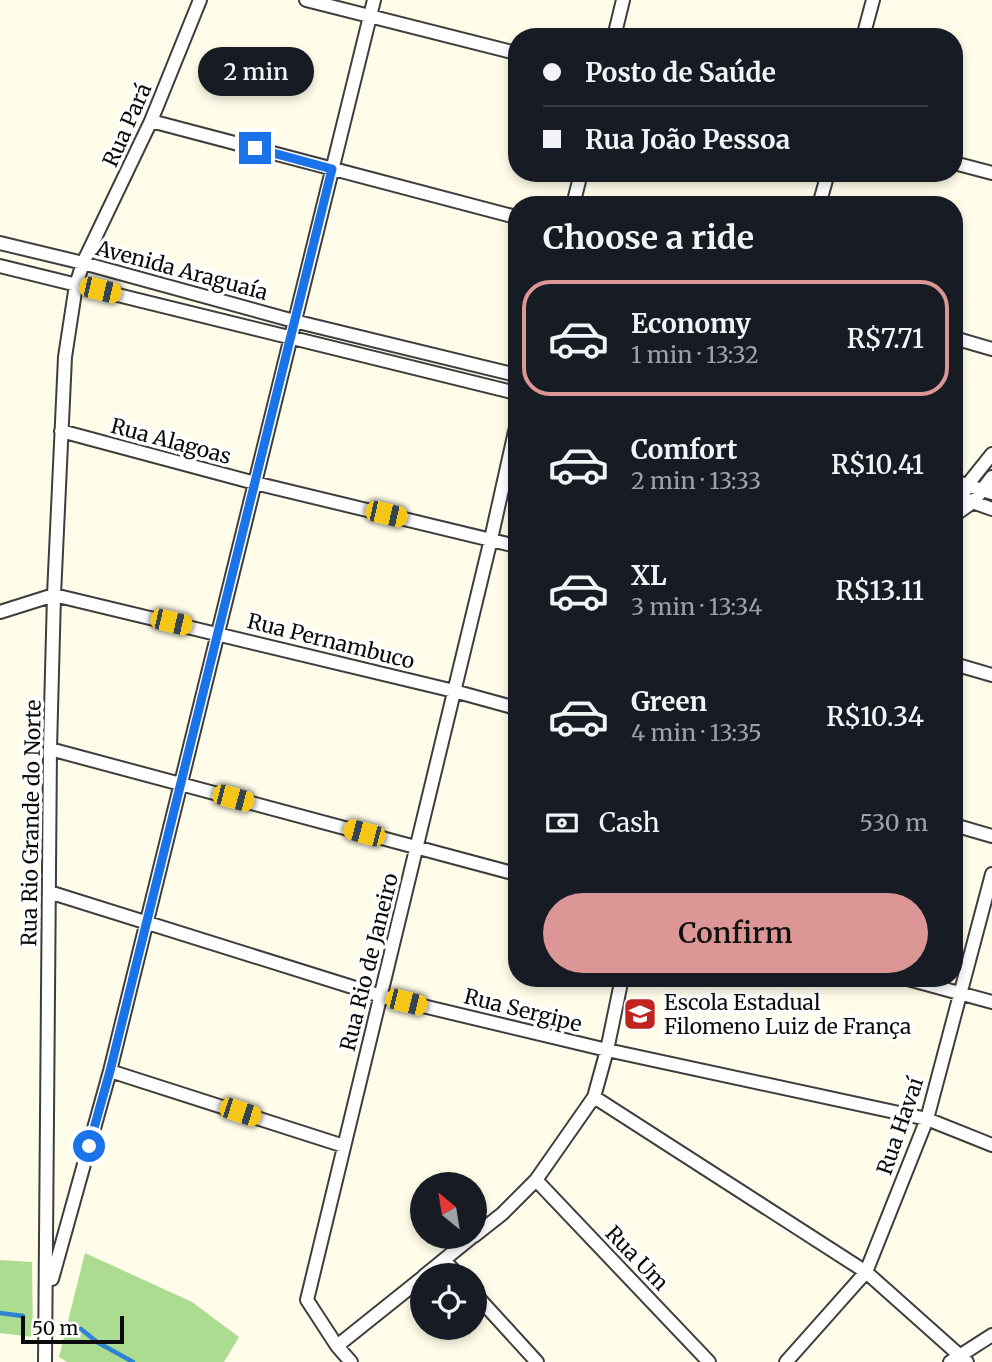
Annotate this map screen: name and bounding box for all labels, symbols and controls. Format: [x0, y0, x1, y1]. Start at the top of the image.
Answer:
callout: 2 min [197, 46, 313, 96]
text: Posto de Saúde [585, 56, 776, 89]
text: 2 min [224, 57, 288, 86]
street label: Rua Pará [97, 79, 157, 171]
text: Rua João Pessoa [585, 123, 790, 156]
route end [239, 132, 271, 164]
text: Choose a ride [543, 218, 754, 258]
street label: Avenida Araguaía [92, 234, 271, 306]
car [78, 275, 123, 305]
icon: car [547, 307, 610, 370]
text: Economy [631, 307, 751, 340]
text: R$7.71 [847, 322, 924, 355]
text: 1 min · 13:32 [631, 340, 759, 369]
street label: Rua Alagoas [108, 412, 234, 470]
icon: car [547, 433, 610, 496]
text: Comfort [631, 433, 737, 466]
text: R$10.41 [831, 448, 924, 481]
text: 2 min · 13:33 [631, 466, 761, 495]
car [364, 499, 409, 529]
icon: car [547, 559, 610, 622]
text: XL [631, 559, 667, 592]
text: R$13.11 [835, 574, 924, 607]
text: 3 min · 13:34 [631, 592, 762, 621]
car [149, 607, 194, 637]
street label: Rua Pernambuco [245, 607, 417, 675]
icon: car [547, 685, 610, 748]
text: Green [631, 685, 707, 718]
street label: Rua Rio Grande do Norte [15, 699, 47, 947]
text: R$10.34 [826, 700, 924, 733]
text: 4 min · 13:35 [631, 718, 762, 747]
car [210, 782, 257, 814]
icon: cash [543, 804, 581, 842]
text: Cash [599, 806, 660, 839]
text: 530 m [860, 808, 928, 837]
car [341, 817, 388, 849]
street label: Rua Rio de Janeiro [334, 870, 404, 1054]
button: Confirm [543, 893, 928, 973]
street label: Rua Sergipe [461, 982, 585, 1038]
car [384, 987, 429, 1017]
place label: Escola Estadual Filomeno Luiz de França [664, 989, 911, 1040]
school or university icon: Escola Estadual Filomeno Luiz de França [621, 995, 659, 1033]
street label: Rua Havaí [871, 1073, 930, 1178]
car [217, 1096, 264, 1128]
route start [73, 1130, 105, 1162]
north arrow [410, 1172, 486, 1250]
map controls [410, 1172, 487, 1340]
street label: Rua Um [600, 1220, 674, 1296]
button: locate [410, 1263, 487, 1340]
scale bar [21, 1313, 124, 1345]
text: 50 m [32, 1316, 78, 1340]

